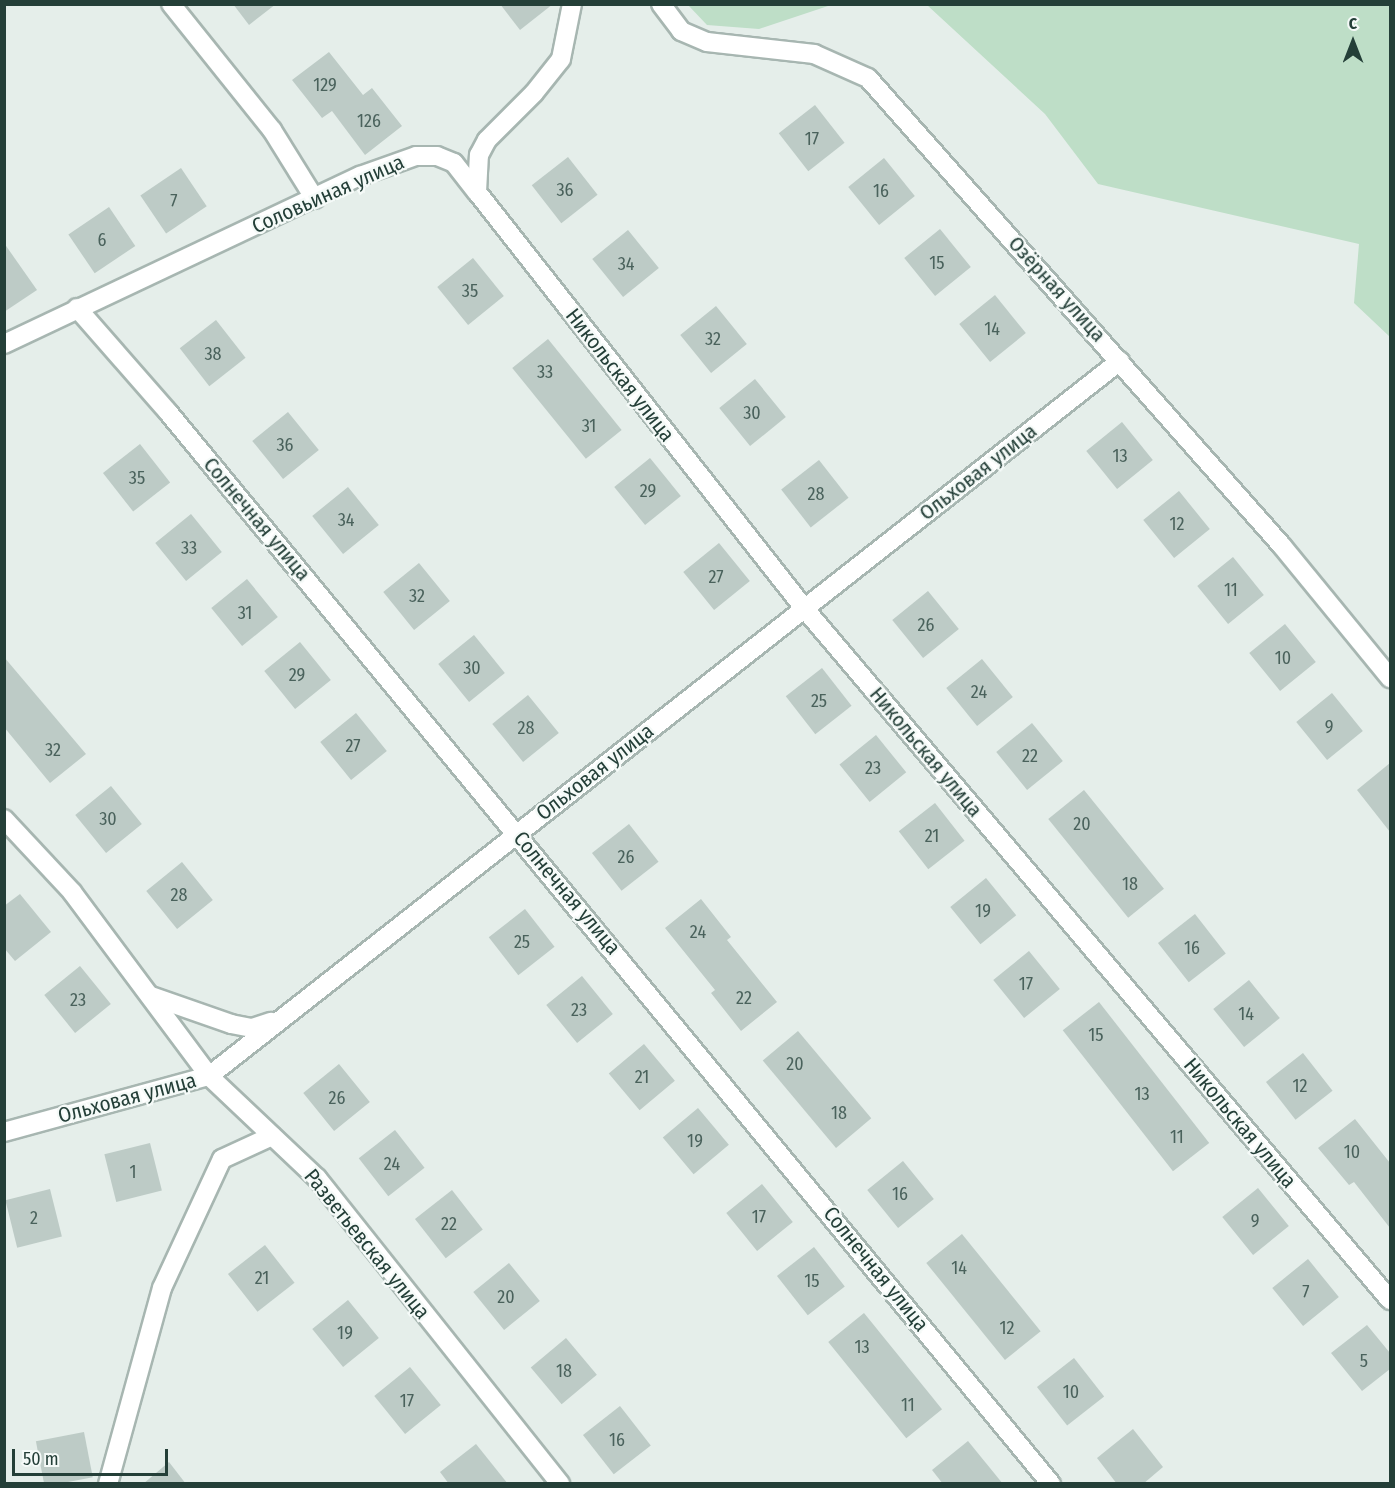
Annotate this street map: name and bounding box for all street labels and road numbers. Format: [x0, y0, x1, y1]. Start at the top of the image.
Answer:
street label: Соловьиная улица [248, 149, 408, 239]
street label: Озёрная улица [1003, 231, 1111, 347]
street label: Никольская улица [560, 303, 680, 447]
street label: Ольховая улица [914, 418, 1042, 526]
street label: Солнечная улица [198, 452, 316, 586]
street label: Никольская улица [864, 682, 988, 822]
street label: Ольховая улица [531, 718, 659, 826]
street label: Солнечная улица [508, 826, 626, 960]
street label: Никольская улица [1178, 1053, 1302, 1193]
street label: Ольховая улица [55, 1067, 199, 1129]
street label: Разветьевская улица [299, 1164, 435, 1324]
street label: Солнечная улица [818, 1202, 934, 1336]

